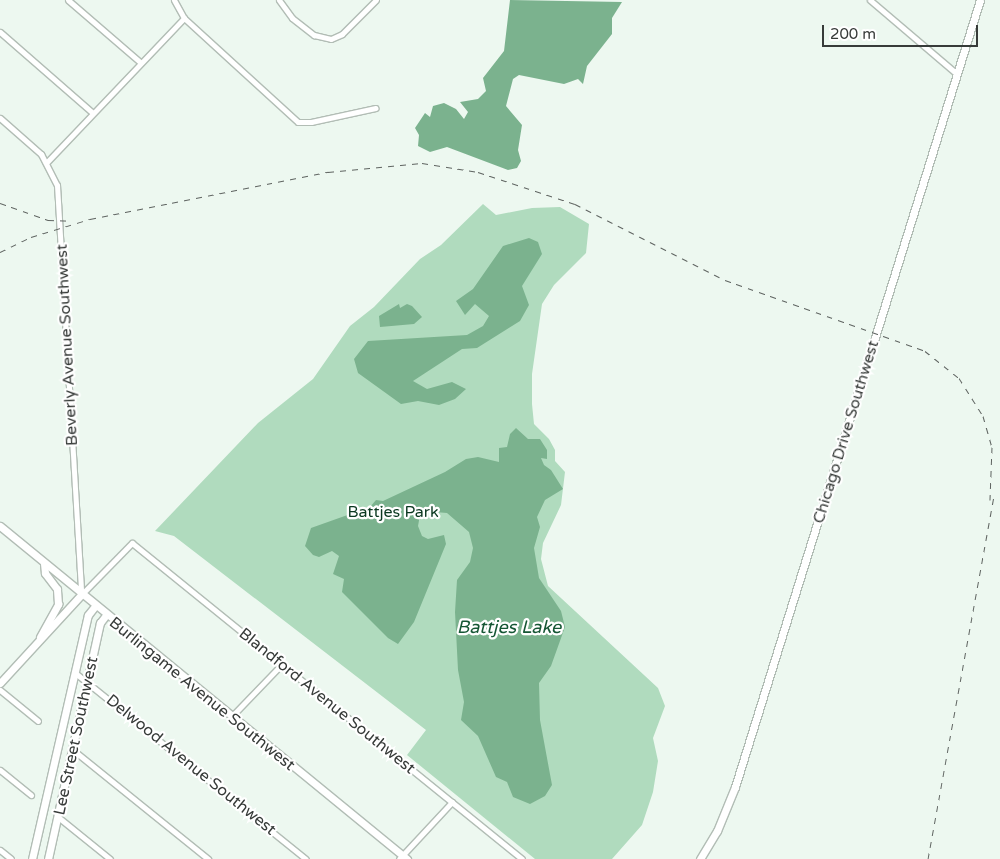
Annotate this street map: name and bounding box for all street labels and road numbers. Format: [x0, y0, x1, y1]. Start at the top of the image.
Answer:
street label: Beverly Avenue Southwest [52, 244, 82, 446]
street label: Chicago Drive Southwest [809, 338, 883, 526]
street label: Burlingame Avenue Southwest [105, 613, 299, 775]
street label: Blandford Avenue Southwest [235, 624, 419, 778]
street label: Lee Street Southwest [50, 655, 102, 817]
street label: Delwood Avenue Southwest [102, 691, 280, 839]

